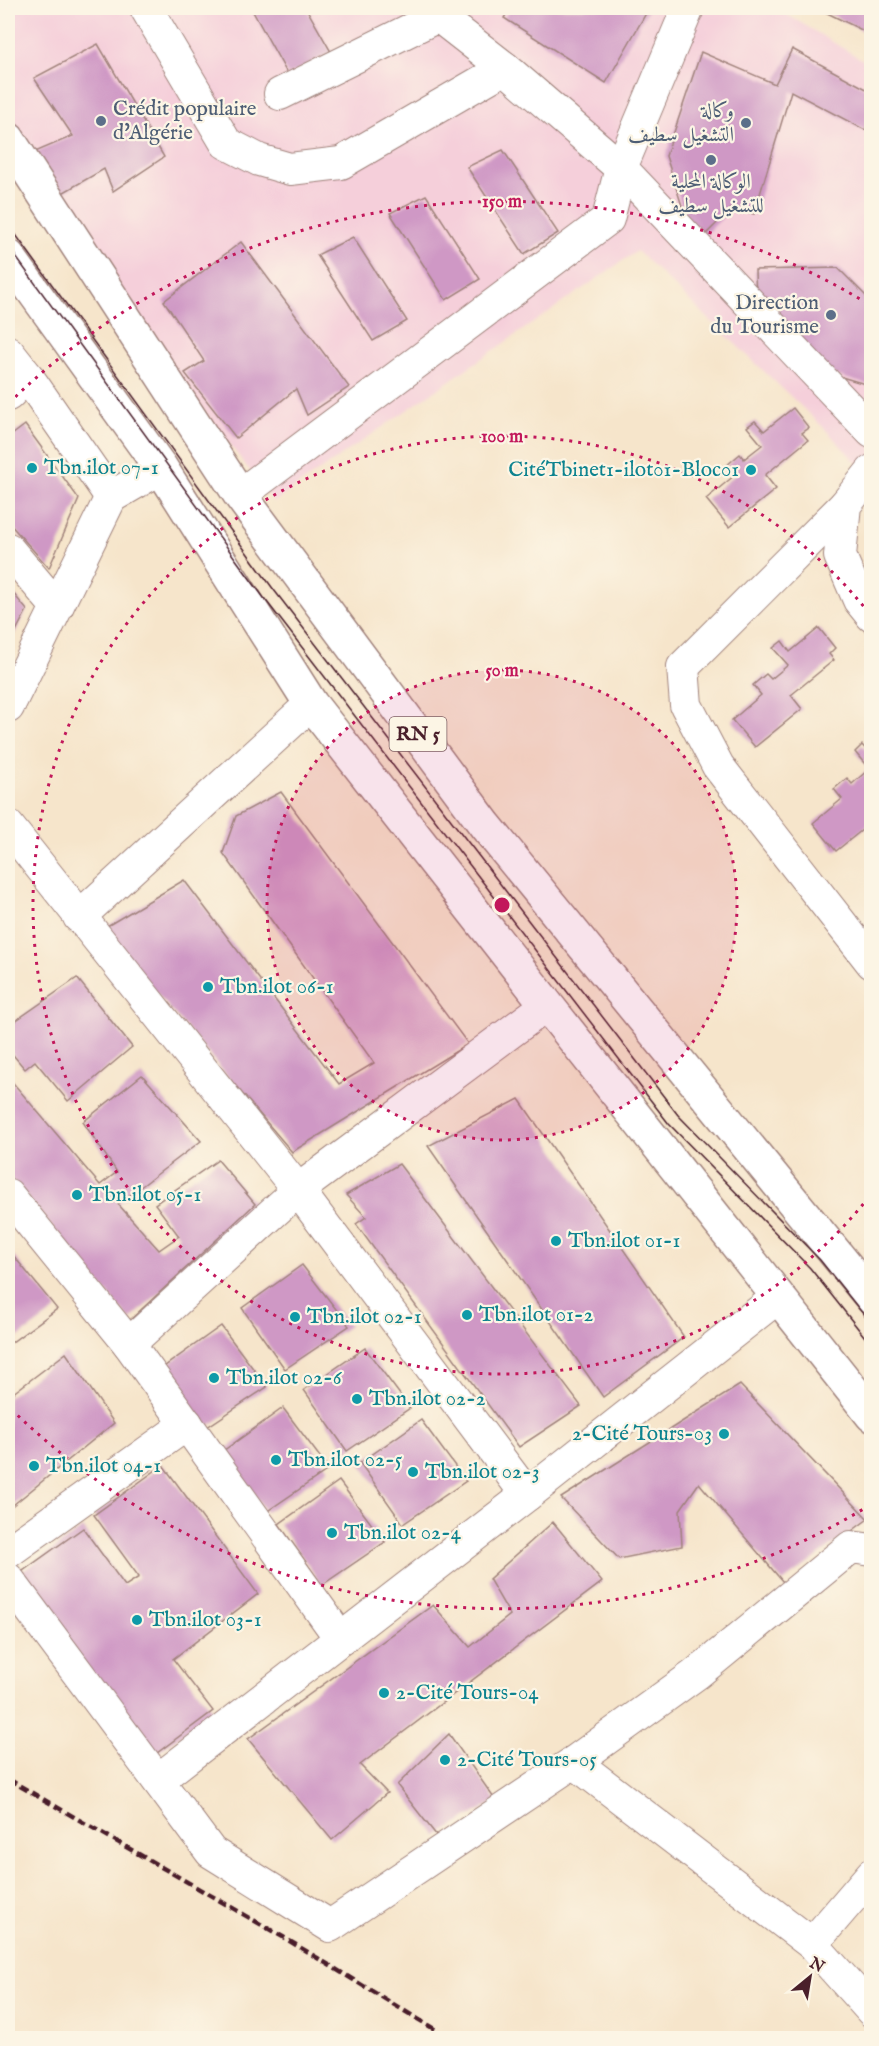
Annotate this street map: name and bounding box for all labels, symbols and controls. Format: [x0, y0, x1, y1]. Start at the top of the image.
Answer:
place label: Crédit populaire d'Algérie [113, 96, 257, 147]
place label: وكالة التشغيل سطيف [628, 98, 734, 149]
marker: Crédit populaire d'Algérie [94, 114, 108, 128]
marker: وكالة التشغيل سطيف [739, 116, 753, 130]
marker: الوكالة المحلية للتشغيل سطيف [704, 153, 718, 167]
place label: الوكالة المحلية للتشغيل سطيف [658, 169, 764, 220]
text: 150 m [482, 191, 522, 214]
place label: Direction du Tourisme [710, 290, 819, 341]
marker: Direction du Tourisme [824, 308, 838, 322]
text: 100 m [481, 426, 523, 449]
place label: Tbn.ilot 07-1 [44, 455, 159, 482]
place label: CitéTbinet1-ilot01-Bloc01 [508, 457, 739, 484]
marker: Tbn.ilot 07-1 [25, 461, 39, 475]
marker: CitéTbinet1-ilot01-Bloc01 [744, 463, 758, 477]
text: 50 m [485, 660, 519, 683]
road number: RN 5 [390, 717, 446, 751]
centre of rings [492, 895, 512, 915]
place label: Tbn.ilot 06-1 [220, 974, 334, 1001]
marker: Tbn.ilot 06-1 [201, 980, 215, 994]
place label: Tbn.ilot 05-1 [89, 1182, 201, 1209]
marker: Tbn.ilot 05-1 [70, 1188, 84, 1202]
place label: Tbn.ilot 01-1 [568, 1228, 680, 1255]
marker: Tbn.ilot 01-1 [549, 1234, 563, 1248]
place label: Tbn.ilot 01-2 [479, 1302, 594, 1329]
place label: Tbn.ilot 02-1 [307, 1304, 422, 1331]
marker: Tbn.ilot 01-2 [460, 1308, 474, 1322]
marker: Tbn.ilot 02-1 [288, 1310, 302, 1324]
place label: Tbn.ilot 02-6 [226, 1365, 343, 1392]
marker: Tbn.ilot 02-6 [207, 1371, 221, 1385]
place label: Tbn.ilot 02-2 [369, 1386, 486, 1413]
marker: Tbn.ilot 02-2 [350, 1392, 364, 1406]
place label: 2-Cité Tours-03 [572, 1421, 712, 1448]
marker: 2-Cité Tours-03 [717, 1427, 731, 1441]
place label: Tbn.ilot 02-5 [288, 1447, 403, 1474]
place label: Tbn.ilot 04-1 [46, 1453, 161, 1480]
marker: Tbn.ilot 02-5 [269, 1453, 283, 1467]
marker: Tbn.ilot 04-1 [27, 1459, 41, 1473]
place label: Tbn.ilot 02-3 [425, 1459, 540, 1486]
marker: Tbn.ilot 02-3 [406, 1465, 420, 1479]
place label: Tbn.ilot 02-4 [344, 1520, 462, 1547]
marker: Tbn.ilot 02-4 [325, 1526, 339, 1540]
place label: Tbn.ilot 03-1 [149, 1607, 262, 1634]
marker: Tbn.ilot 03-1 [130, 1613, 144, 1627]
place label: 2-Cité Tours-04 [396, 1680, 539, 1707]
marker: 2-Cité Tours-04 [377, 1686, 391, 1700]
place label: 2-Cité Tours-05 [457, 1747, 597, 1774]
marker: 2-Cité Tours-05 [438, 1753, 452, 1767]
north arrow [780, 1947, 840, 2007]
text: N [805, 1953, 828, 1978]

